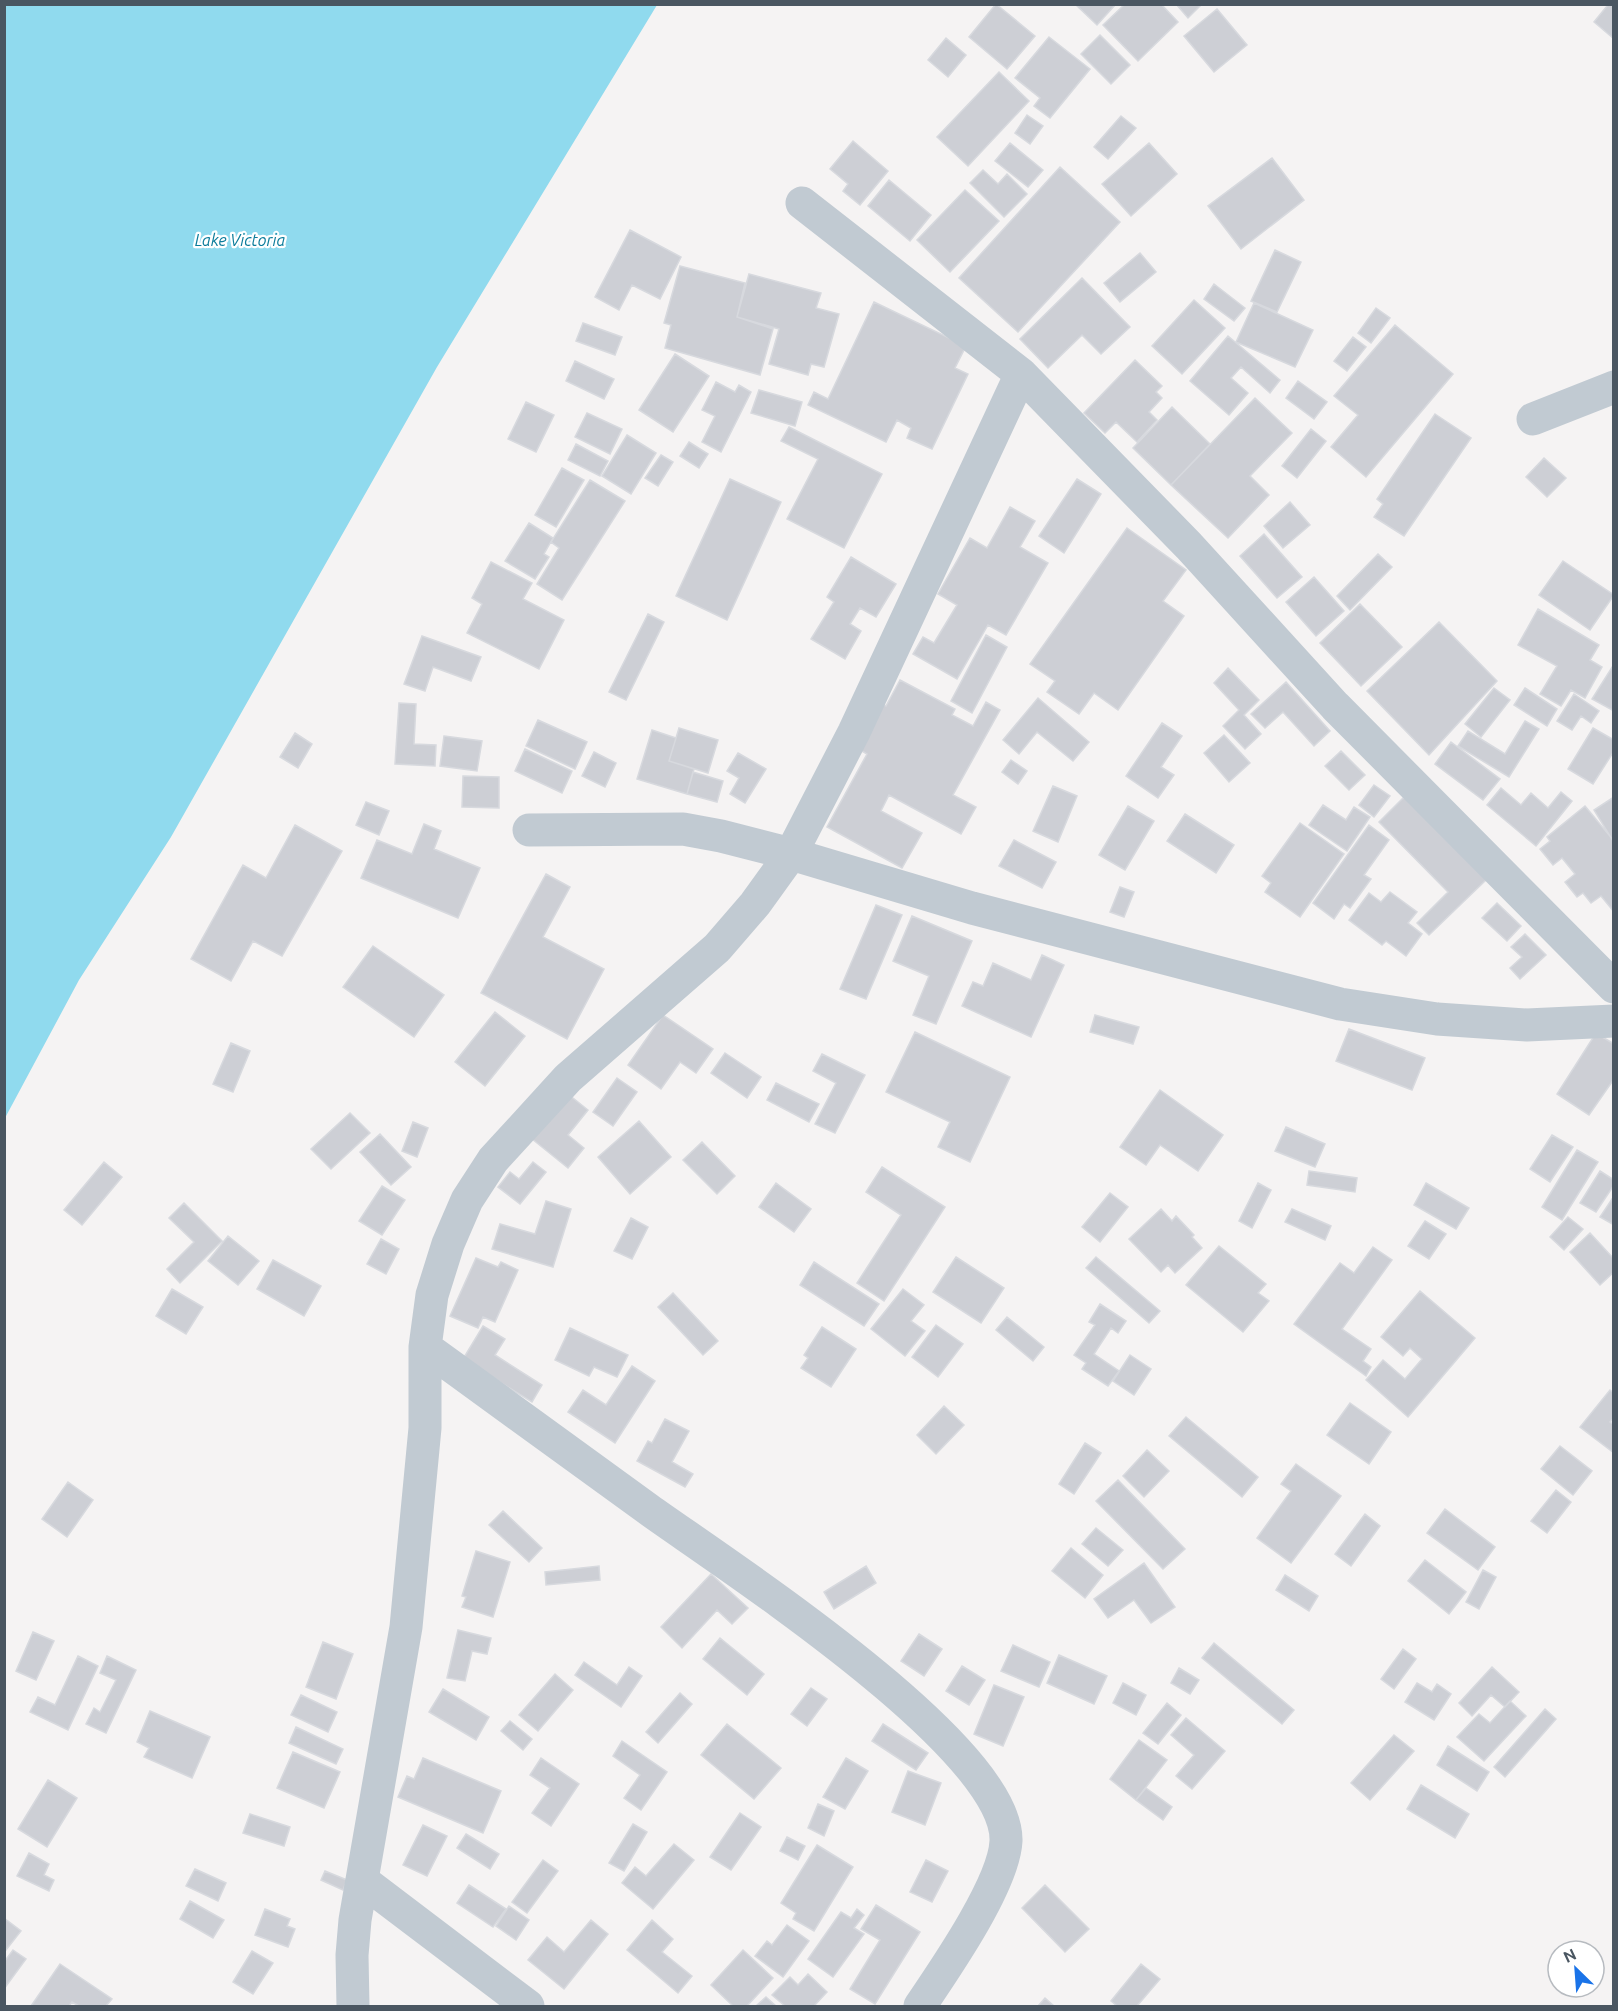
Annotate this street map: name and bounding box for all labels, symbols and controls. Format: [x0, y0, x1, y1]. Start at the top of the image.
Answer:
water label: Lake Victoria [195, 231, 286, 249]
north arrow [1546, 1939, 1606, 1999]
text: N [1560, 1945, 1579, 1966]

